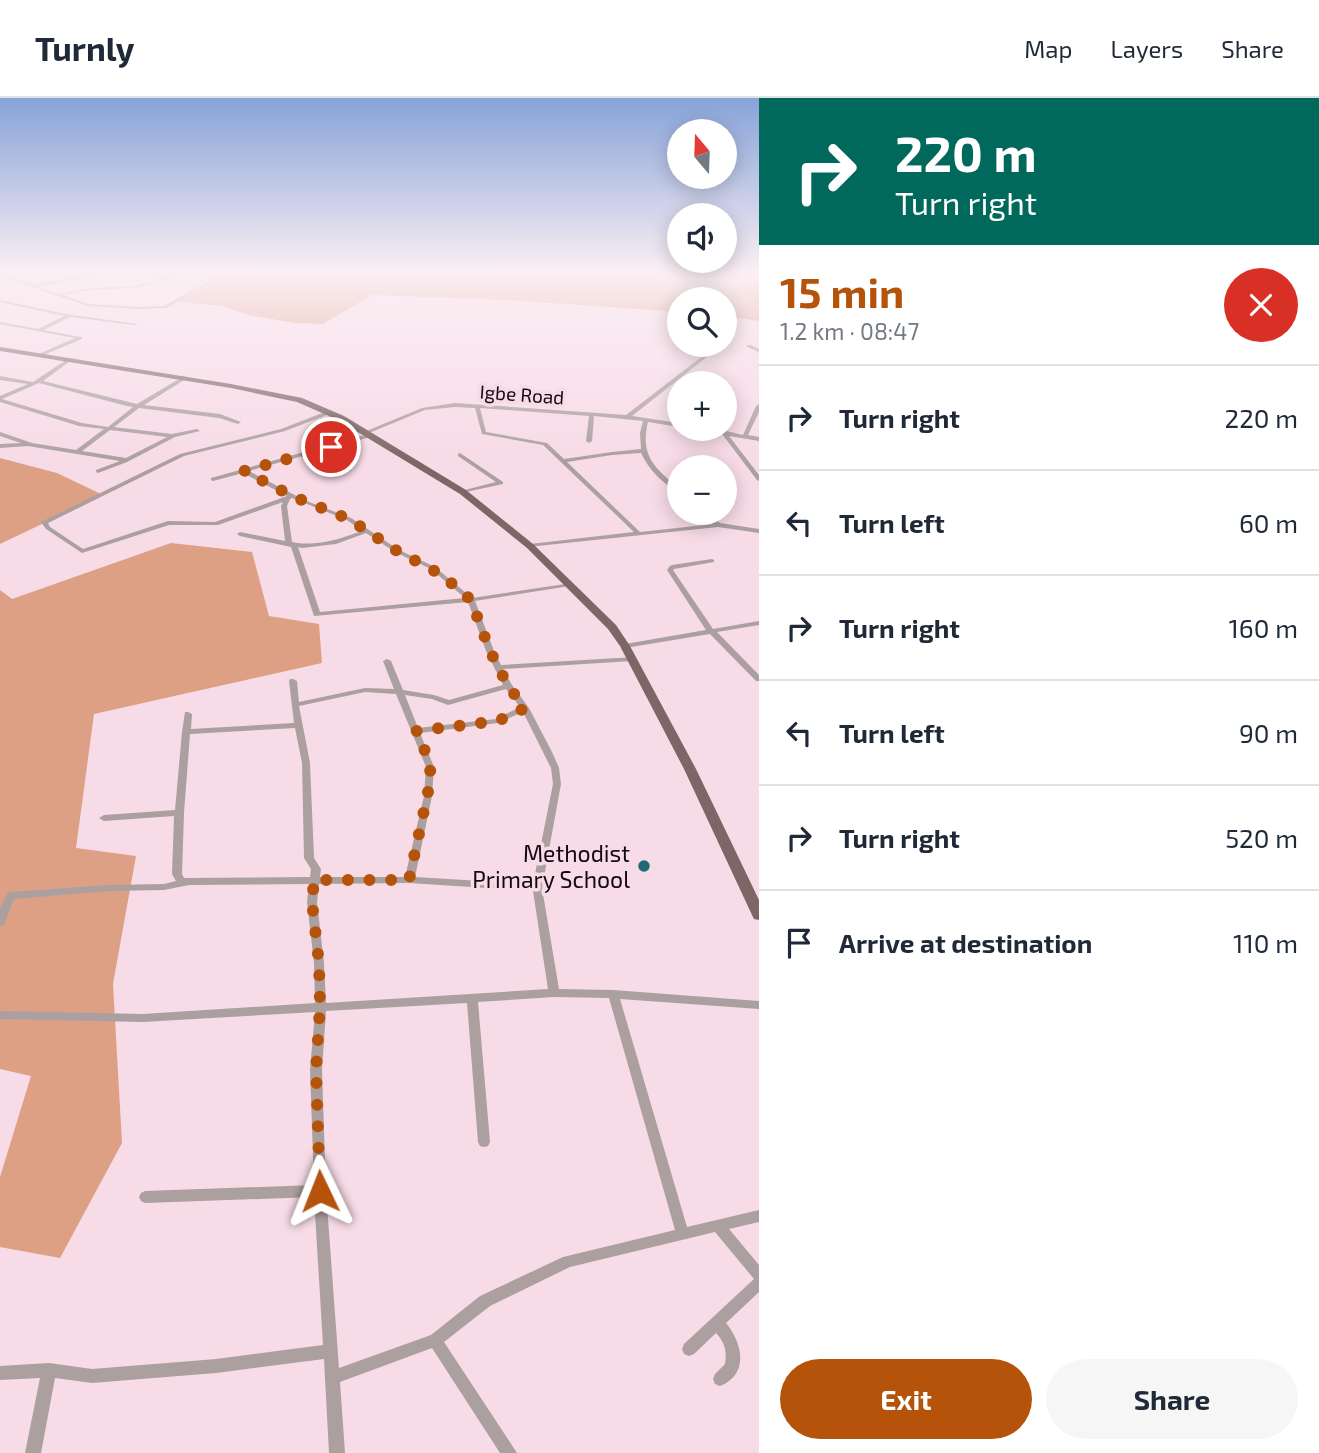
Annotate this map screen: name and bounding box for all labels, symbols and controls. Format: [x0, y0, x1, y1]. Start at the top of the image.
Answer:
text: Turnly [35, 28, 134, 68]
text: Map [1024, 34, 1072, 63]
text: Layers [1110, 34, 1183, 63]
text: Share [1221, 34, 1284, 63]
north arrow [667, 119, 737, 189]
map controls [667, 119, 737, 525]
text: 220 m [895, 123, 1037, 182]
icon: right [780, 126, 871, 217]
text: Turn right [895, 183, 1037, 221]
button: sound [667, 203, 737, 273]
text: 15 min [780, 266, 904, 316]
button: close [1224, 268, 1298, 342]
button: search [667, 287, 737, 357]
text: 1.2 km · 08:47 [780, 317, 919, 345]
button: + [667, 371, 737, 441]
street label: Igbe Road [479, 380, 565, 408]
icon: right [780, 399, 818, 437]
text: Turn right [839, 402, 960, 433]
text: 220 m [1225, 402, 1298, 433]
pin [301, 417, 361, 477]
icon: arrive [312, 428, 350, 466]
button: − [667, 455, 737, 525]
icon: left [780, 504, 818, 542]
text: Turn left [839, 507, 945, 538]
text: 60 m [1239, 507, 1298, 538]
icon: right [780, 609, 818, 647]
text: Turn right [839, 612, 960, 643]
text: 160 m [1229, 612, 1298, 643]
icon: left [780, 714, 818, 752]
text: Turn left [839, 717, 945, 748]
text: 90 m [1239, 717, 1298, 748]
icon: right [780, 819, 818, 857]
text: Turn right [839, 822, 960, 853]
text: 520 m [1225, 822, 1298, 853]
place label: Methodist Primary School [472, 839, 630, 893]
marker: Methodist Primary School [636, 858, 652, 874]
icon: arrive [780, 924, 818, 962]
text: Arrive at destination [839, 927, 1092, 958]
text: 110 m [1233, 927, 1298, 958]
position arrow [283, 1154, 357, 1228]
button: Exit [780, 1359, 1032, 1439]
button: Share [1046, 1359, 1298, 1439]

